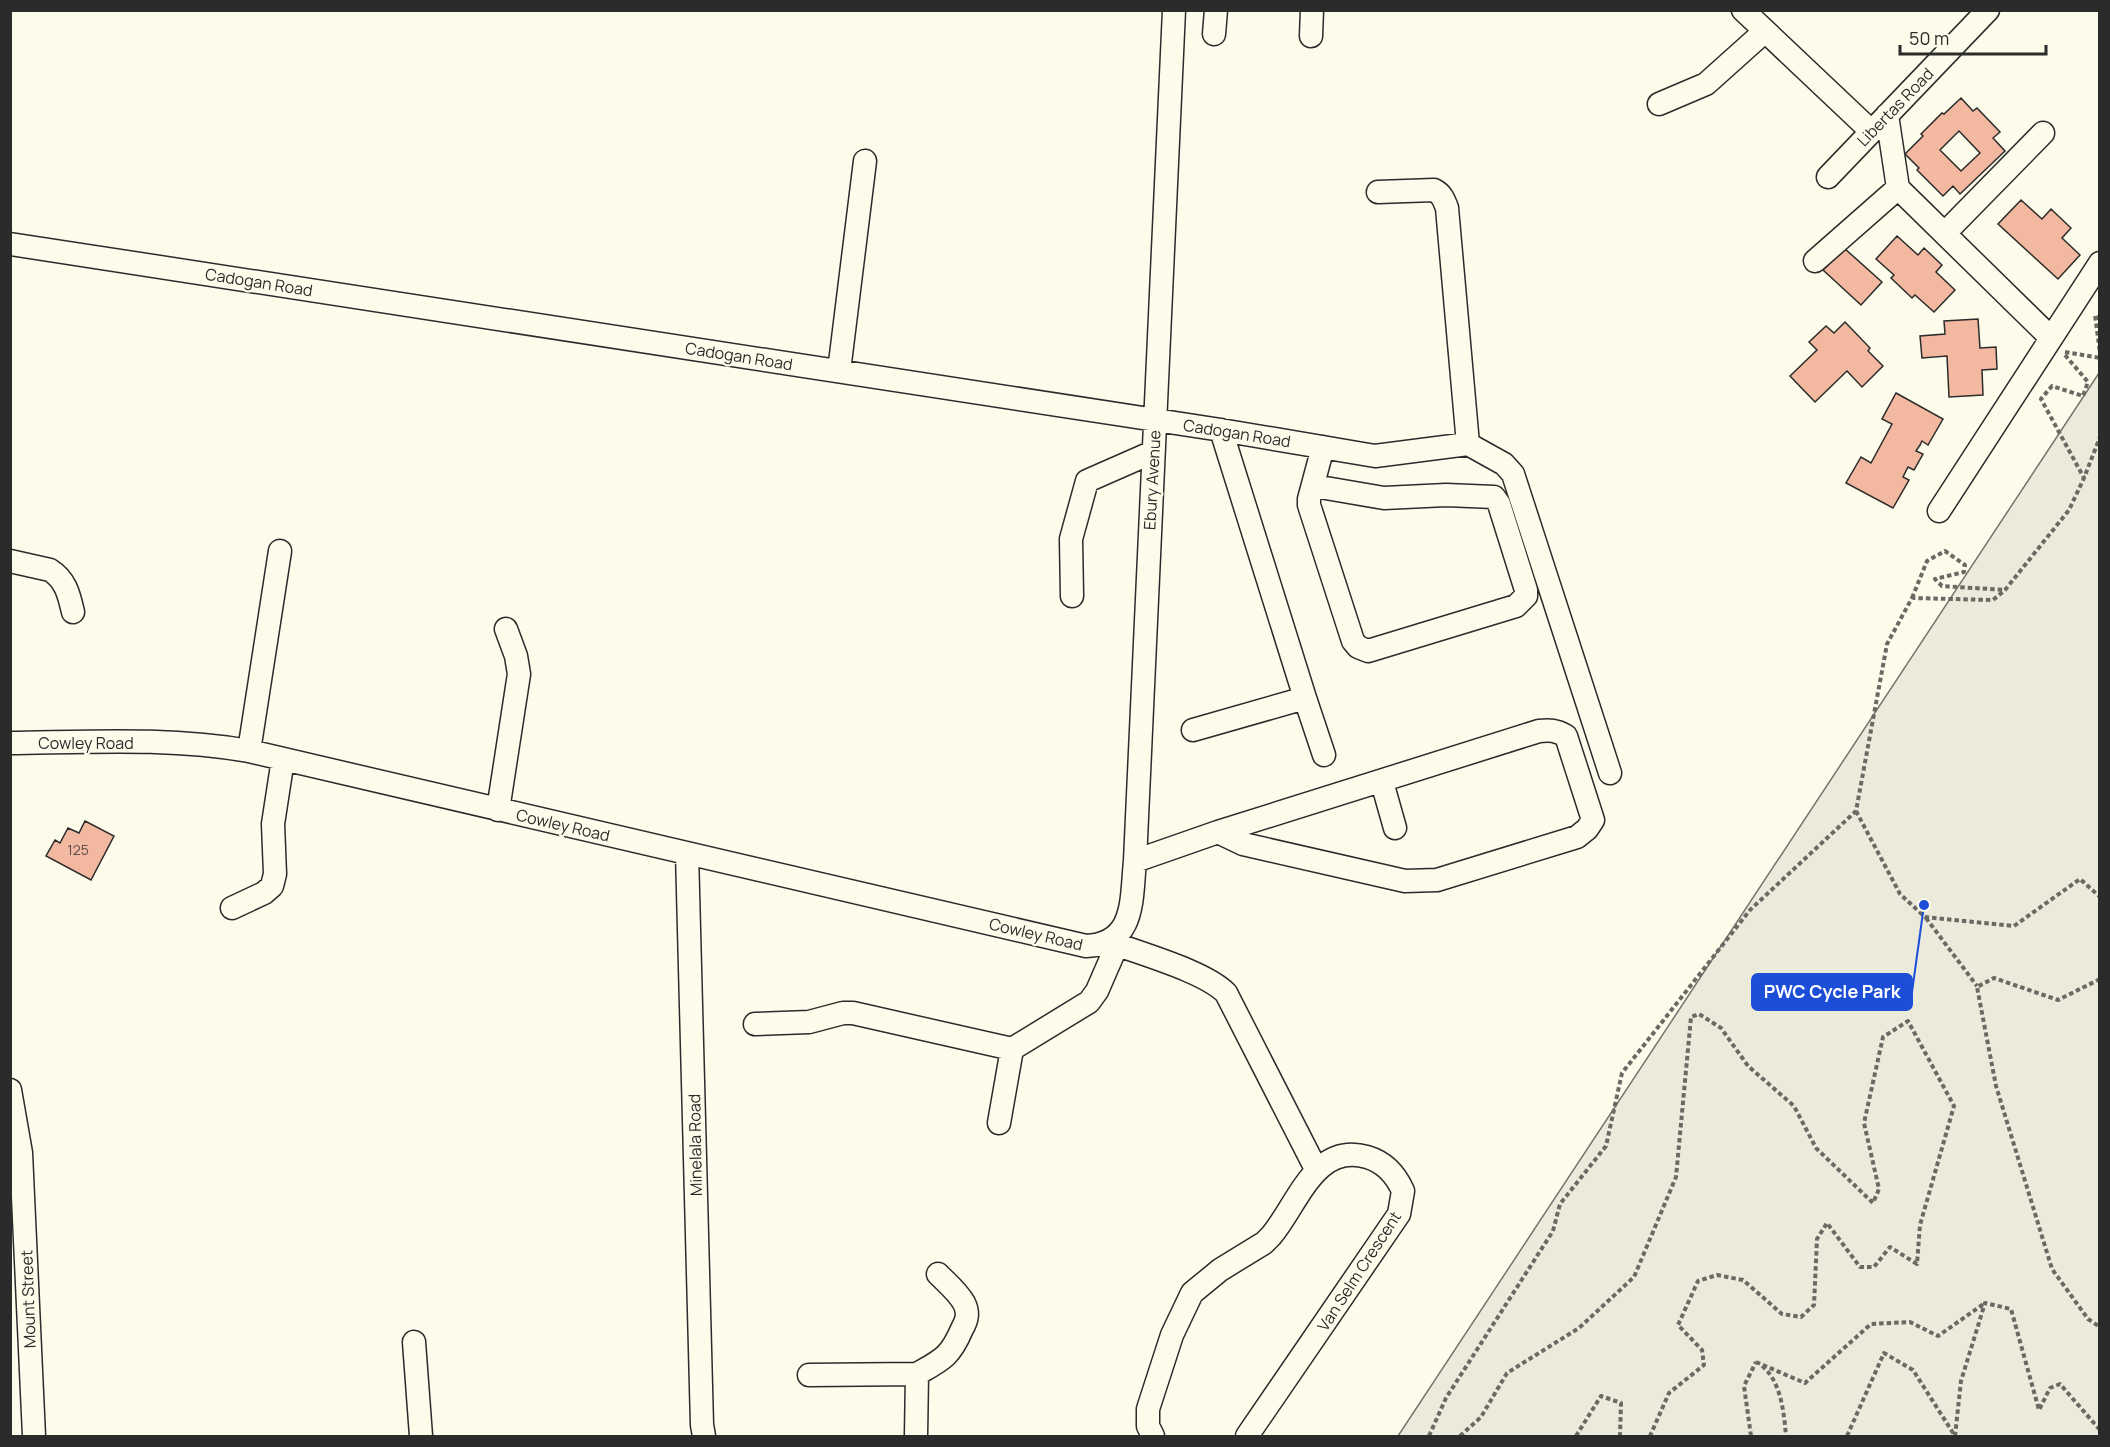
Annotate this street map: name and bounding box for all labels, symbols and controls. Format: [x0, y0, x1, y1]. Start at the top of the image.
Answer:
scale bar [1900, 18, 2046, 56]
text: 50 m [1909, 26, 1949, 50]
street label: Libertas Road [1852, 63, 1938, 151]
street label: Cadogan Road [204, 263, 314, 301]
street label: Cadogan Road [684, 337, 794, 375]
street label: Cadogan Road [1182, 414, 1292, 452]
street label: Ebury Avenue [1138, 429, 1166, 531]
street label: Cowley Road [38, 732, 134, 754]
street label: Cowley Road [514, 804, 612, 846]
house number: 125 [67, 840, 89, 859]
street label: Cowley Road [987, 913, 1085, 955]
callout: PWC Cycle Park [1752, 974, 1912, 1010]
text: PWC Cycle Park [1764, 979, 1902, 1003]
street label: Minelala Road [683, 1094, 707, 1196]
street label: Van Selm Crescent [1312, 1207, 1406, 1335]
street label: Mount Street [15, 1249, 41, 1349]

